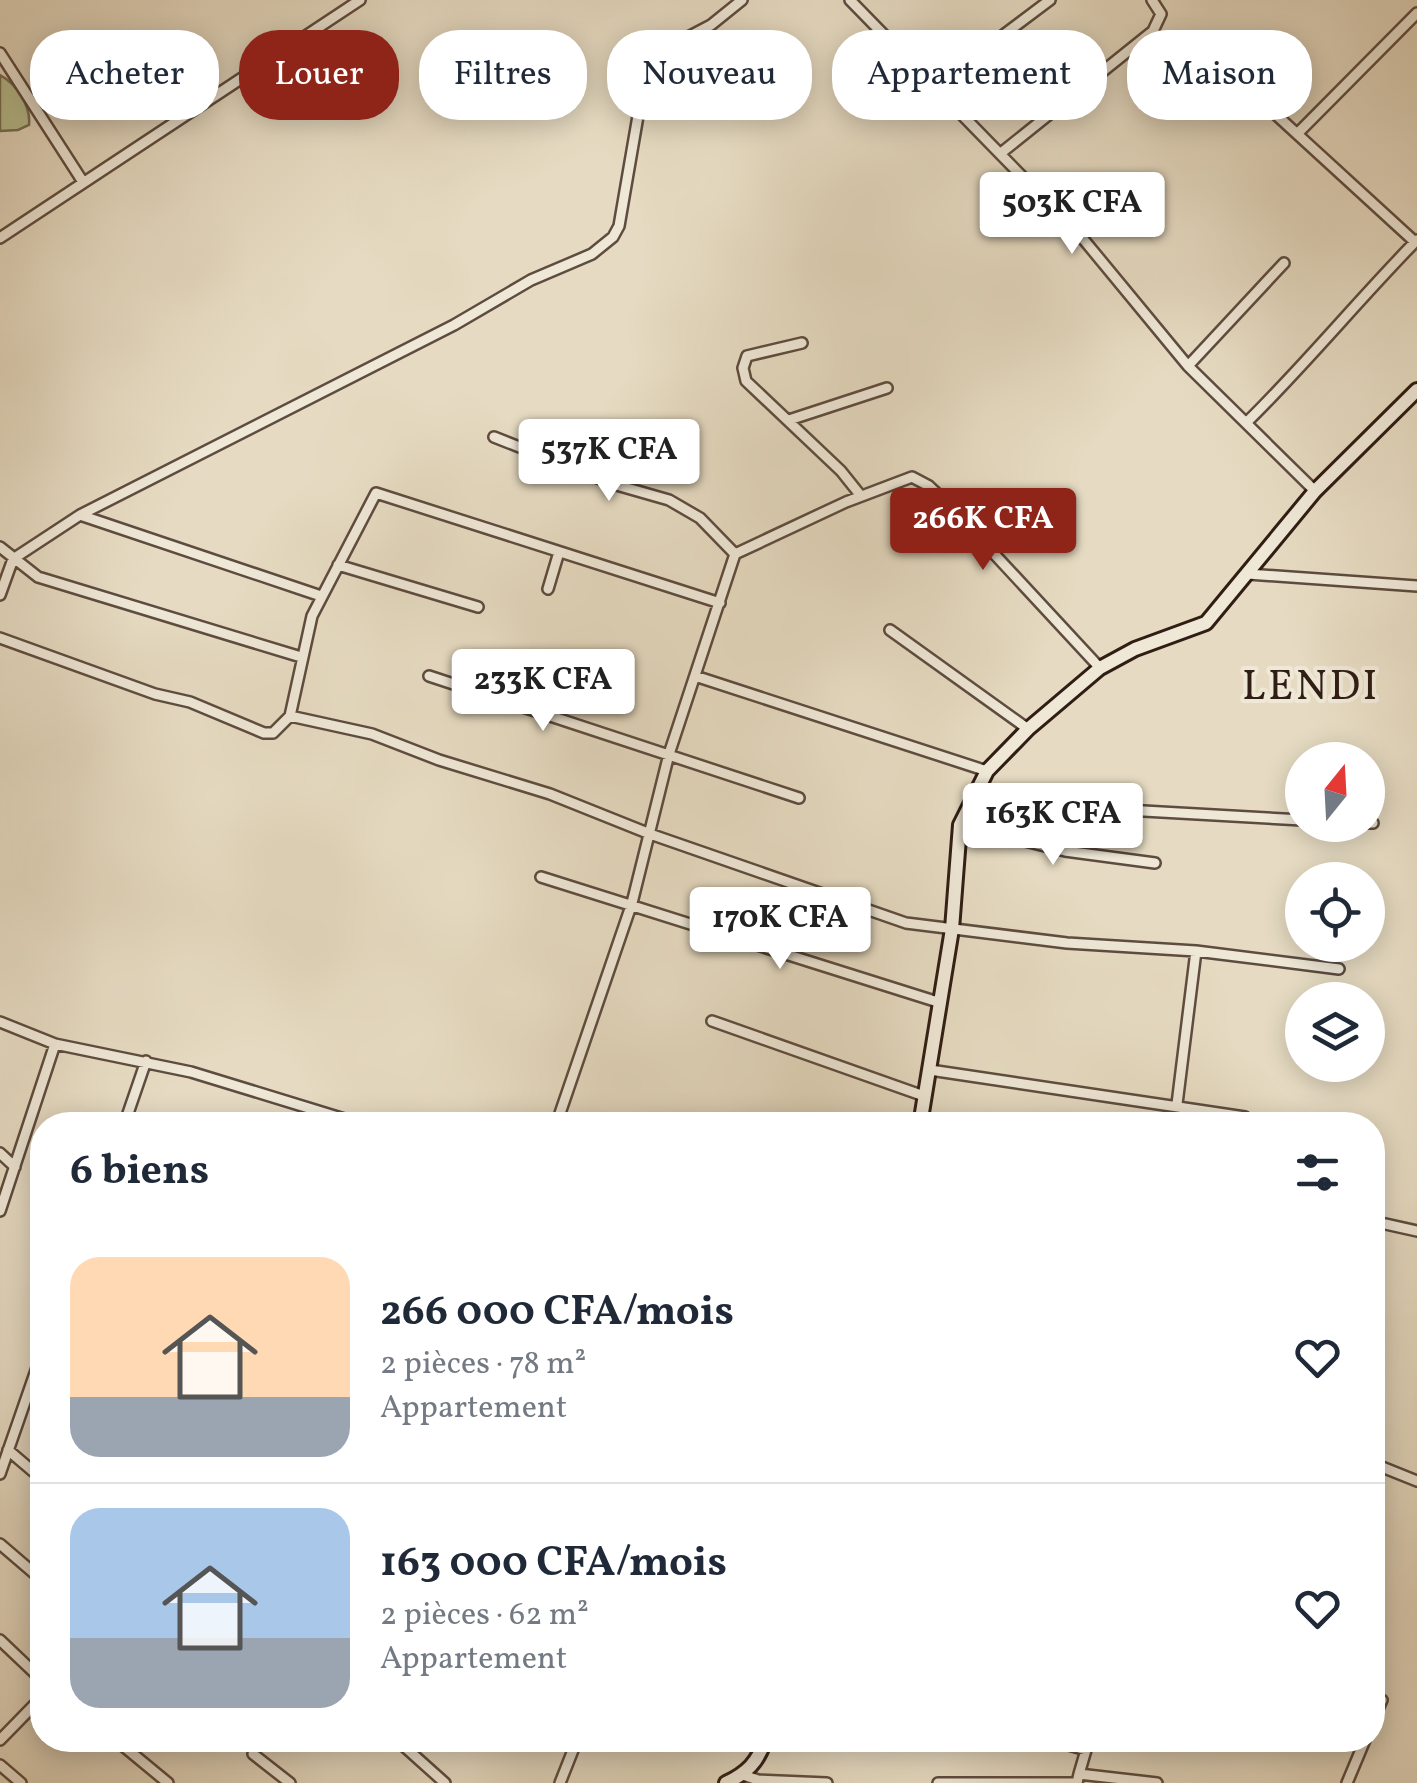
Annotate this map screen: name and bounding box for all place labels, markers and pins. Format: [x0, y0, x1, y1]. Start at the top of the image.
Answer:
pin: 503K CFA [969, 172, 1175, 257]
pin: 537K CFA [506, 419, 712, 504]
pin: 266K CFA [880, 488, 1086, 573]
pin: 233K CFA [440, 649, 646, 734]
pin: 163K CFA [950, 783, 1156, 868]
pin: 170K CFA [677, 887, 883, 972]

